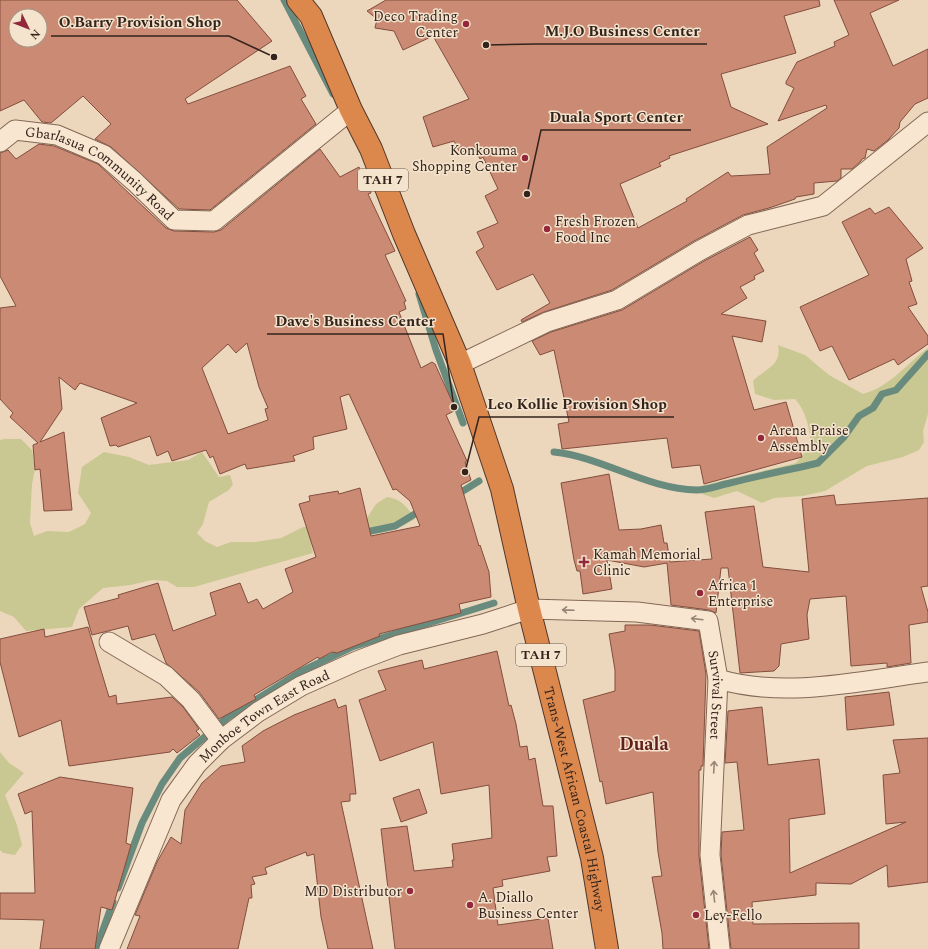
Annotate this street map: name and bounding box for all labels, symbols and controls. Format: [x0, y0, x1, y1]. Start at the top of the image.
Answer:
place label: Deco Trading Center [373, 6, 458, 43]
north arrow [8, 8, 48, 48]
callout: O.Barry Provision Shop [51, 9, 229, 36]
text: O.Barry Provision Shop [59, 11, 221, 34]
callout: M.J.O Business Center [536, 17, 707, 44]
marker: Deco Trading Center [461, 19, 471, 29]
text: M.J.O Business Center [544, 20, 700, 43]
text: N [26, 25, 44, 44]
callout: Duala Sport Center [541, 103, 691, 130]
text: Duala Sport Center [549, 106, 683, 129]
street label: Gbarlasua Community Road [24, 121, 179, 225]
place label: Konkouma Shopping Center [412, 140, 517, 177]
marker: Konkouma Shopping Center [520, 153, 530, 163]
road number: TAH 7 [358, 169, 408, 191]
place label: Fresh Frozen Food Inc [555, 211, 636, 248]
marker: Fresh Frozen Food Inc [542, 224, 552, 234]
callout: Dave's Business Center [267, 307, 443, 334]
text: Dave's Business Center [275, 310, 435, 333]
callout: Leo Kollie Provision Shop [479, 390, 674, 417]
text: Leo Kollie Provision Shop [487, 393, 667, 416]
place label: Arena Praise Assembly [769, 420, 849, 457]
marker: Arena Praise Assembly [756, 433, 766, 443]
place label: Kamah Memorial Clinic [593, 544, 701, 581]
marker: Kamah Memorial Clinic [578, 556, 590, 568]
place label: Africa 1 Enterprise [708, 575, 773, 612]
marker: Africa 1 Enterprise [695, 588, 705, 598]
one-way arrow [562, 606, 575, 614]
one-way arrow [691, 616, 704, 623]
road number: TAH 7 [516, 644, 566, 666]
street label: Survival Street [703, 649, 729, 740]
street label: Monboe Town East Road [193, 664, 333, 768]
street label: Trans-West African Coastal Highway [539, 684, 611, 915]
district label: Duala [619, 731, 669, 758]
one-way arrow [710, 761, 717, 774]
place label: MD Distributor [304, 881, 402, 902]
marker: MD Distributor [405, 886, 415, 896]
place label: A. Diallo Business Center [478, 887, 579, 924]
one-way arrow [710, 890, 718, 903]
marker: A. Diallo Business Center [465, 900, 475, 910]
place label: Ley-Fello [704, 905, 762, 926]
marker: Ley-Fello [691, 910, 701, 920]

